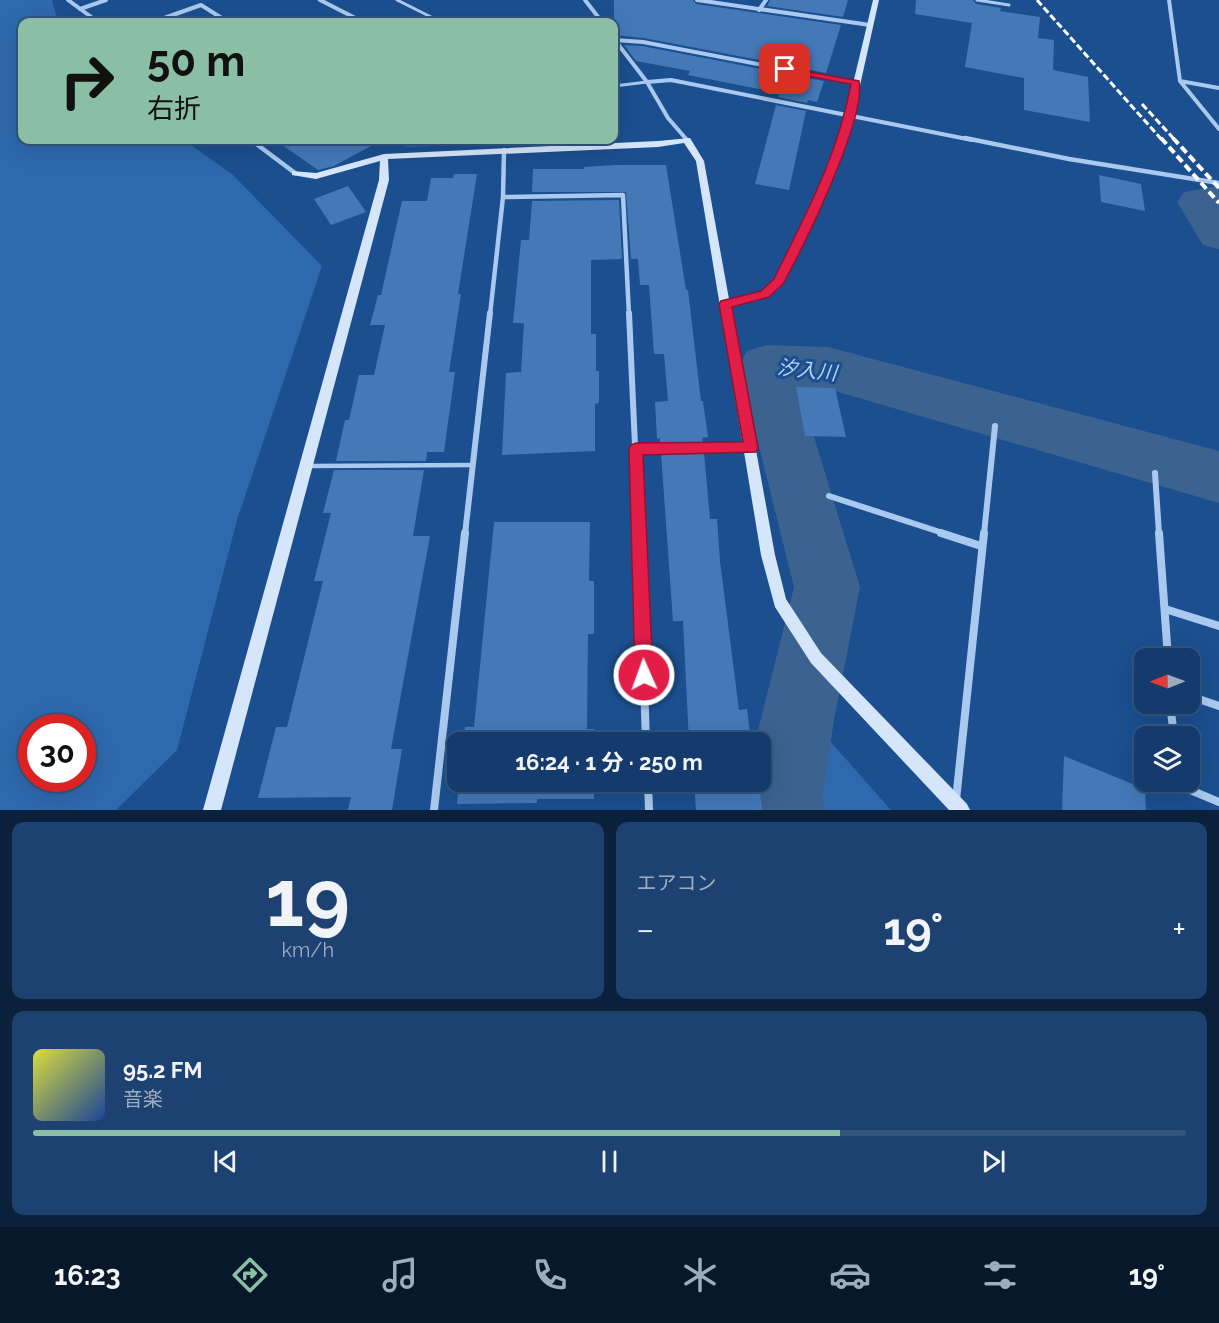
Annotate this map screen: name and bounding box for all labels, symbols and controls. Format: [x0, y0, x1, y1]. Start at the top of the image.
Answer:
text: 50 m [147, 37, 245, 86]
icon: right [48, 42, 126, 120]
pin [759, 43, 810, 94]
icon: arrive [768, 52, 801, 85]
text: 右折 [147, 93, 201, 124]
water label: 汐入川 [776, 355, 840, 385]
position arrow [612, 643, 676, 707]
north arrow [1134, 648, 1200, 714]
map controls [1134, 648, 1200, 792]
speed limit sign: 30 [18, 714, 96, 792]
button: layers [1134, 726, 1200, 792]
text: 16:24 · 1 分 · 250 m [515, 749, 703, 775]
text: 19 [266, 853, 350, 944]
text: エアコン [637, 871, 717, 895]
text: 19° [883, 903, 943, 956]
text: − [637, 910, 654, 949]
text: + [1172, 910, 1186, 949]
text: km/h [281, 938, 334, 962]
text: 95.2 FM [123, 1057, 202, 1083]
text: 音楽 [123, 1087, 163, 1111]
icon: previous [209, 1145, 242, 1178]
icon: pause [593, 1145, 626, 1178]
icon: next [977, 1145, 1010, 1178]
icon: directions [229, 1254, 271, 1296]
icon: music [379, 1254, 421, 1296]
icon: phone [529, 1254, 571, 1296]
icon: climate [679, 1254, 721, 1296]
icon: car [829, 1254, 871, 1296]
icon: filters [979, 1254, 1021, 1296]
text: 16:23 [54, 1260, 121, 1291]
text: 19° [1129, 1260, 1165, 1291]

